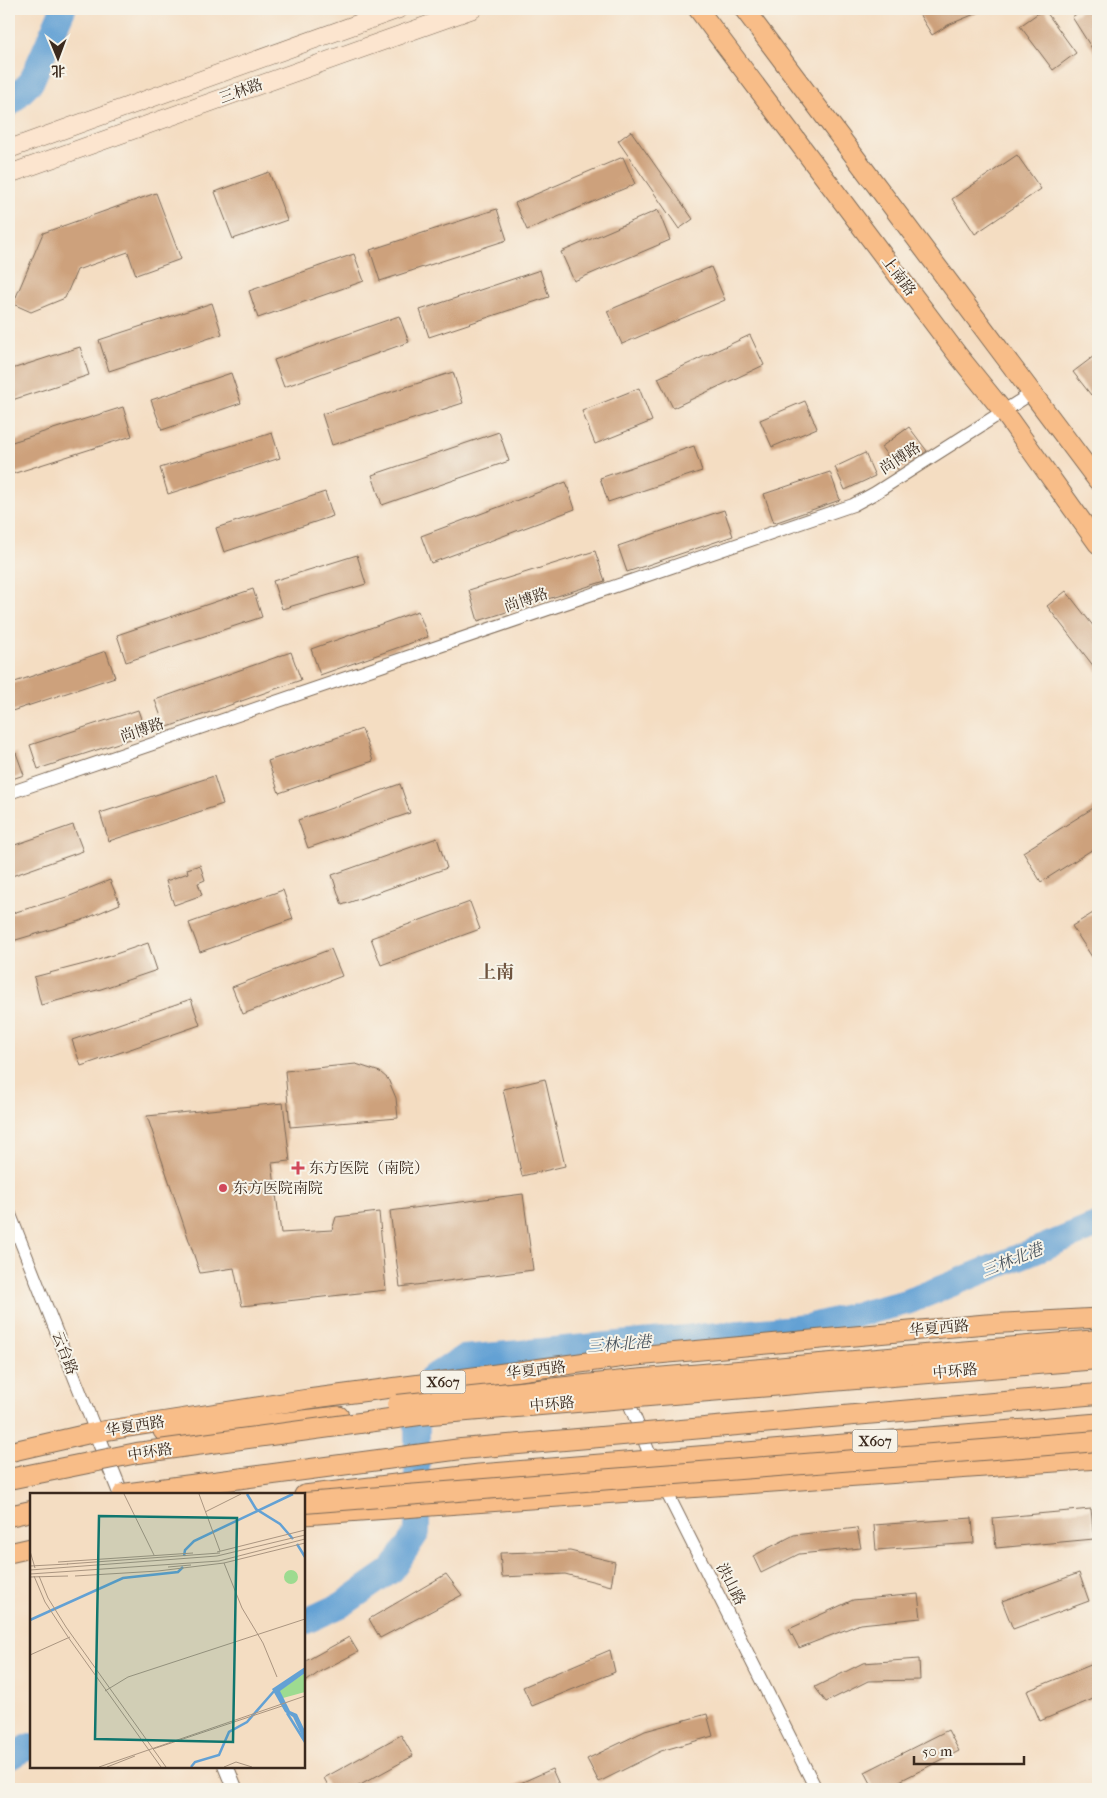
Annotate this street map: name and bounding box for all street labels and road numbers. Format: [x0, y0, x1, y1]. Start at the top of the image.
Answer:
street label: 三林路 [217, 75, 265, 107]
street label: 上南路 [878, 253, 920, 299]
street label: 尚博路 [876, 438, 924, 478]
street label: 尚博路 [502, 584, 550, 616]
street label: 尚博路 [118, 714, 166, 746]
street label: 华夏西路 [908, 1316, 970, 1340]
street label: 云台路 [49, 1329, 81, 1377]
street label: 华夏西路 [505, 1357, 567, 1383]
street label: 中环路 [932, 1360, 978, 1382]
road number: X607 [420, 1370, 466, 1394]
street label: 中环路 [529, 1393, 575, 1415]
street label: 华夏西路 [104, 1412, 166, 1440]
road number: X607 [852, 1430, 898, 1452]
street label: 中环路 [126, 1440, 174, 1464]
street label: 洪山路 [713, 1560, 749, 1608]

